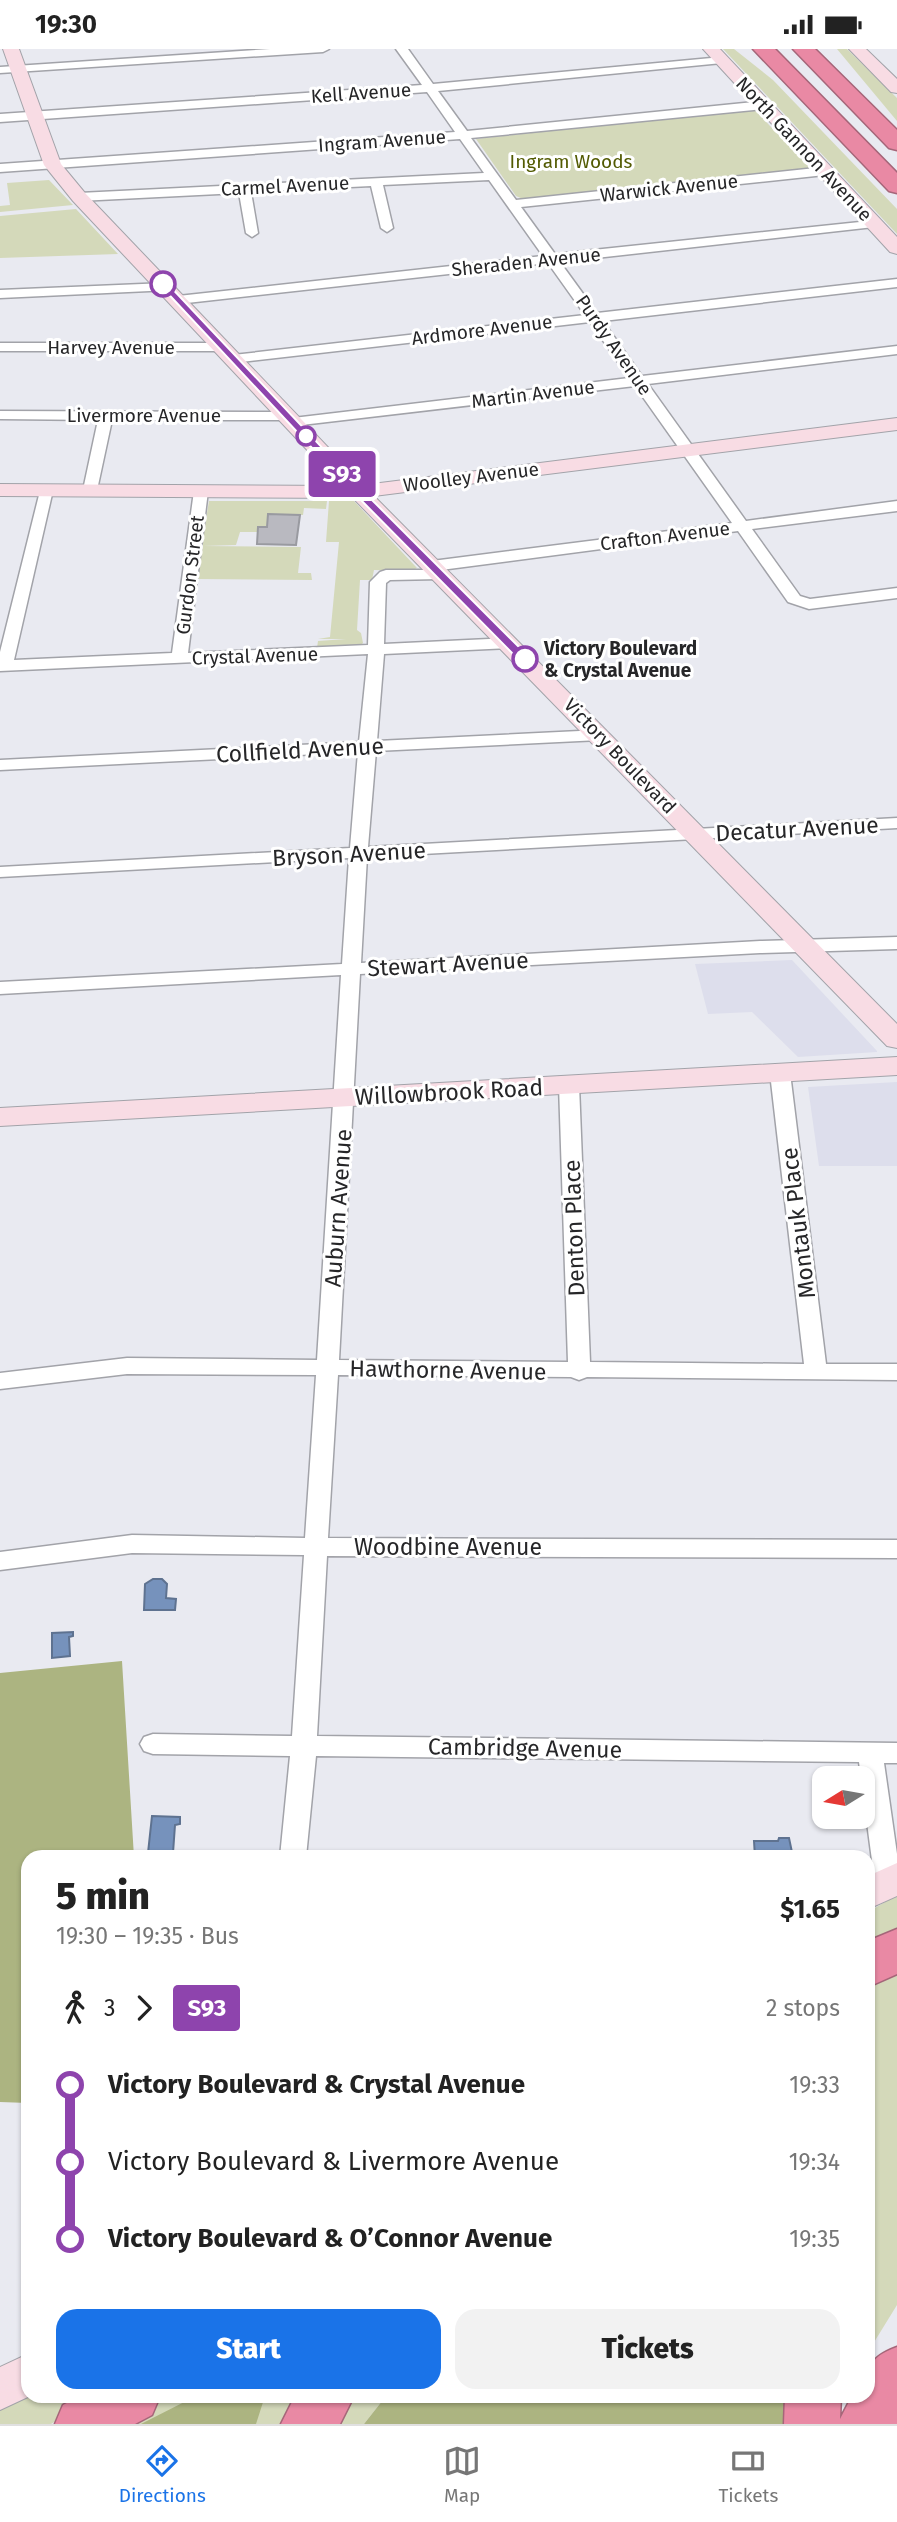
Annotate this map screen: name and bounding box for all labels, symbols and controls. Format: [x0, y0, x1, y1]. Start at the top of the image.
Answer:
text: 19:30 [35, 9, 97, 40]
street label: North Gannon Avenue [731, 72, 877, 226]
street label: Kell Avenue [310, 78, 412, 108]
street label: Ingram Avenue [317, 125, 447, 157]
park label: Ingram Woods [510, 150, 633, 173]
street label: Warwick Avenue [599, 169, 739, 207]
street label: Carmel Avenue [220, 171, 350, 201]
street label: Sheraden Avenue [450, 243, 602, 281]
unlabelled marker [150, 271, 176, 297]
street label: Purdy Avenue [571, 290, 657, 400]
street label: Ardmore Avenue [410, 310, 554, 350]
street label: Harvey Avenue [47, 336, 175, 359]
street label: Martin Avenue [470, 375, 596, 413]
street label: Livermore Avenue [67, 404, 221, 427]
unlabelled marker [296, 426, 316, 446]
line badge: S93 [302, 451, 382, 497]
street label: Woolley Avenue [402, 457, 540, 497]
text: S93 [323, 460, 361, 488]
street label: Gurdon Street [171, 514, 209, 636]
street label: Crafton Avenue [599, 517, 731, 555]
place label: Victory Boulevard & Crystal Avenue [543, 637, 697, 682]
street label: Crystal Avenue [191, 642, 319, 670]
marker: Victory Boulevard & Crystal Avenue [512, 646, 538, 672]
street label: Victory Boulevard [559, 694, 681, 818]
street label: Collfield Avenue [215, 732, 385, 768]
street label: Decatur Avenue [715, 811, 879, 847]
street label: Bryson Avenue [271, 836, 427, 872]
street label: Stewart Avenue [367, 946, 529, 982]
street label: Willowbrook Road [354, 1073, 544, 1111]
street label: Auburn Avenue [319, 1128, 357, 1288]
street label: Montauk Place [775, 1146, 821, 1300]
street label: Denton Place [558, 1159, 590, 1297]
street label: Hawthorne Avenue [349, 1354, 547, 1386]
street label: Woodbine Avenue [354, 1533, 542, 1561]
street label: Cambridge Avenue [428, 1732, 622, 1764]
north arrow [812, 1766, 875, 1829]
map controls [812, 1766, 875, 1829]
text: 5 min [56, 1873, 150, 1919]
text: $1.65 [780, 1894, 840, 1925]
text: 19:30 – 19:35 · Bus [56, 1922, 239, 1950]
icon: walk [56, 1989, 94, 2027]
icon: forward [125, 1989, 163, 2027]
text: 3 [104, 1994, 115, 2022]
text: S93 [187, 1994, 226, 2022]
text: 2 stops [766, 1994, 840, 2022]
text: Victory Boulevard & Crystal Avenue [108, 2069, 525, 2100]
text: 19:33 [789, 2071, 840, 2099]
text: Victory Boulevard & Livermore Avenue [108, 2146, 559, 2177]
text: 19:34 [789, 2148, 840, 2176]
text: Victory Boulevard & O’Connor Avenue [108, 2223, 552, 2254]
text: 19:35 [789, 2225, 840, 2253]
button: Start [56, 2309, 441, 2389]
button: Tickets [455, 2309, 840, 2389]
tab: Directions [119, 2442, 206, 2507]
tab: Map [443, 2442, 481, 2507]
tab: Tickets [718, 2442, 778, 2507]

